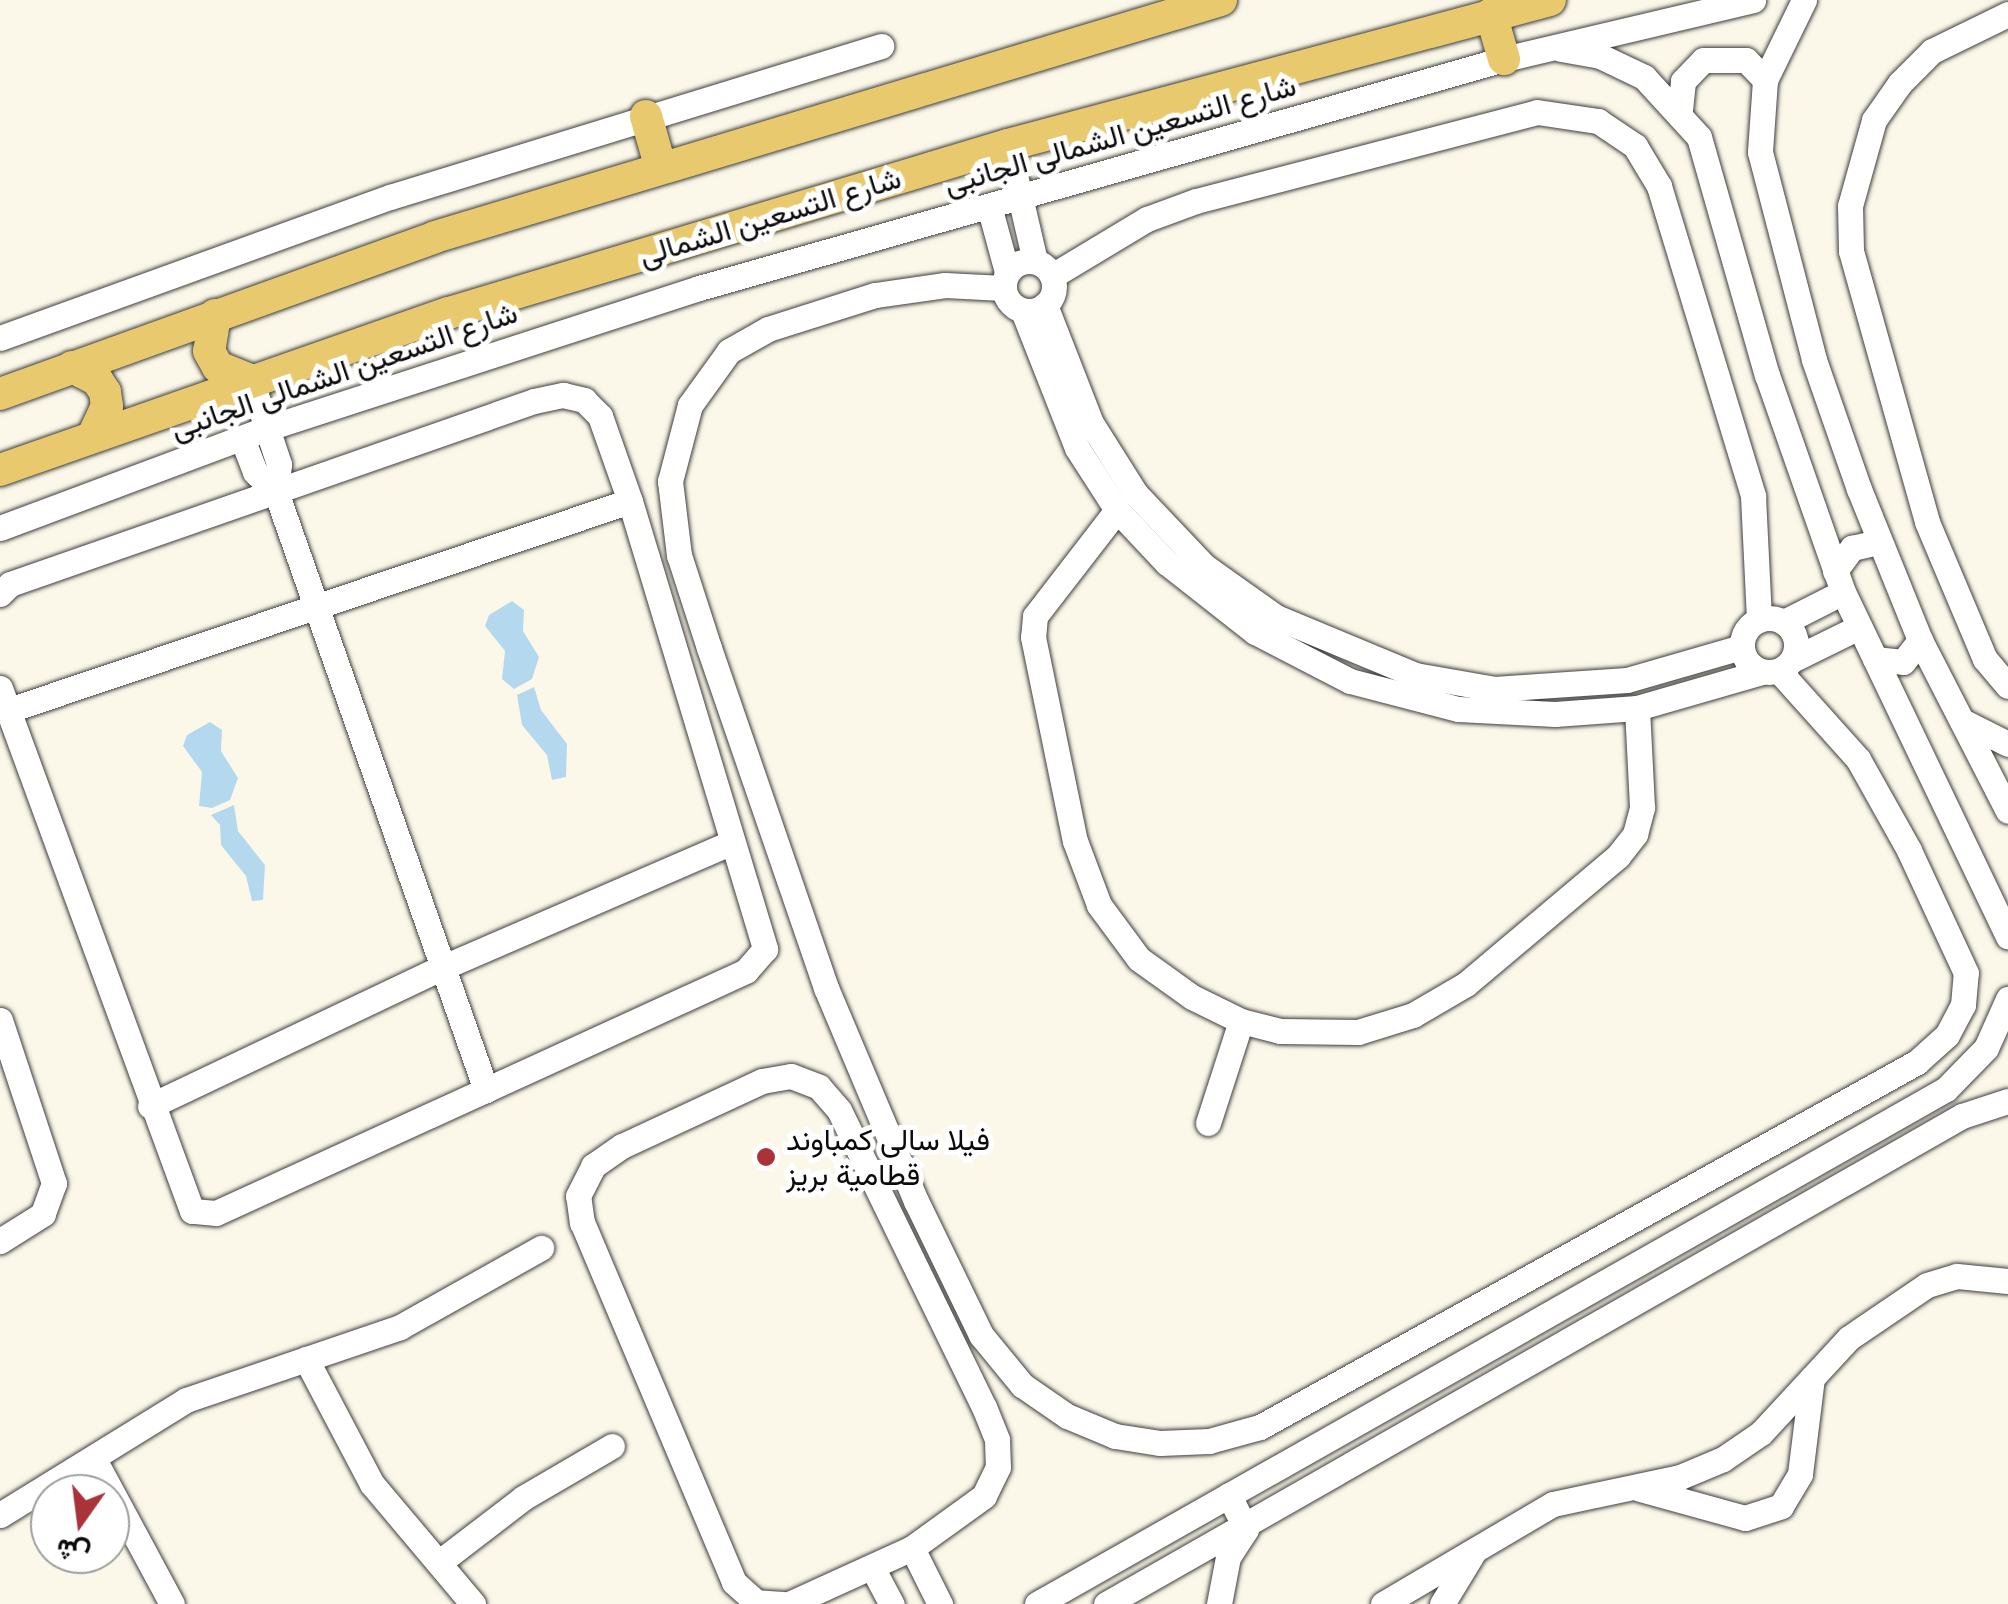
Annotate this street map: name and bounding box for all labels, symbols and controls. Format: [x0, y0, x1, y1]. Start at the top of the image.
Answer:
street label: شارع التسعين الشمالى الجانبى [940, 67, 1300, 203]
street label: شارع التسعين الشمالى [635, 160, 905, 274]
street label: شارع التسعين الشمالى الجانبى [166, 295, 522, 447]
place label: فيلا سالى كمباوند قطامية بريز [786, 1122, 990, 1192]
marker: فيلا سالى كمباوند قطامية بريز [755, 1146, 777, 1168]
north arrow [30, 1474, 130, 1574]
text: ش [53, 1533, 93, 1571]

